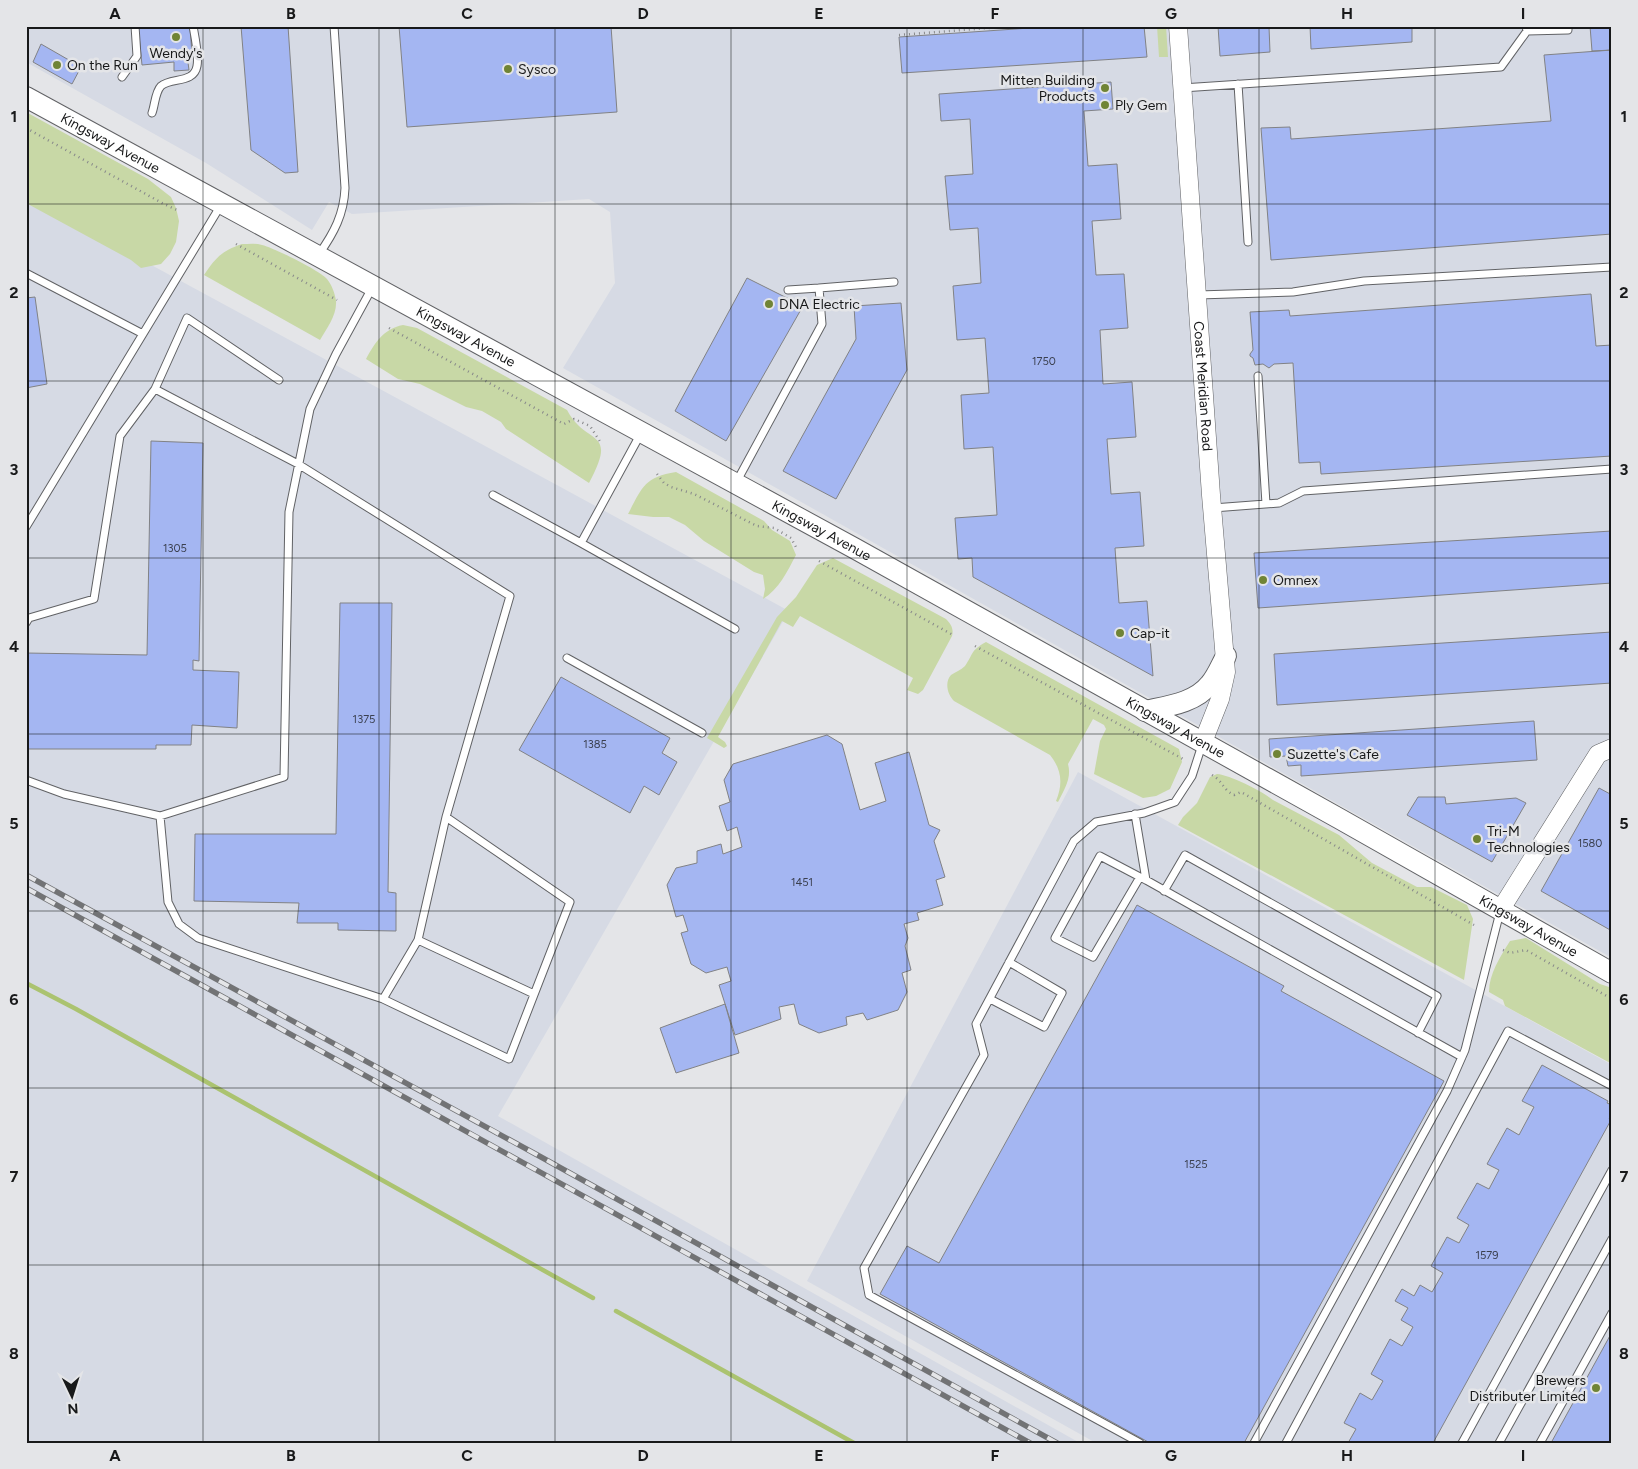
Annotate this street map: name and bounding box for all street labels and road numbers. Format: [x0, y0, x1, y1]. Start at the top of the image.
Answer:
street label: Kingsway Avenue [58, 109, 163, 177]
street label: Kingsway Avenue [413, 303, 519, 371]
street label: Coast Meridian Road [1190, 321, 1216, 452]
street label: Kingsway Avenue [769, 496, 874, 565]
street label: Kingsway Avenue [1123, 693, 1228, 762]
street label: Kingsway Avenue [1476, 891, 1581, 961]

